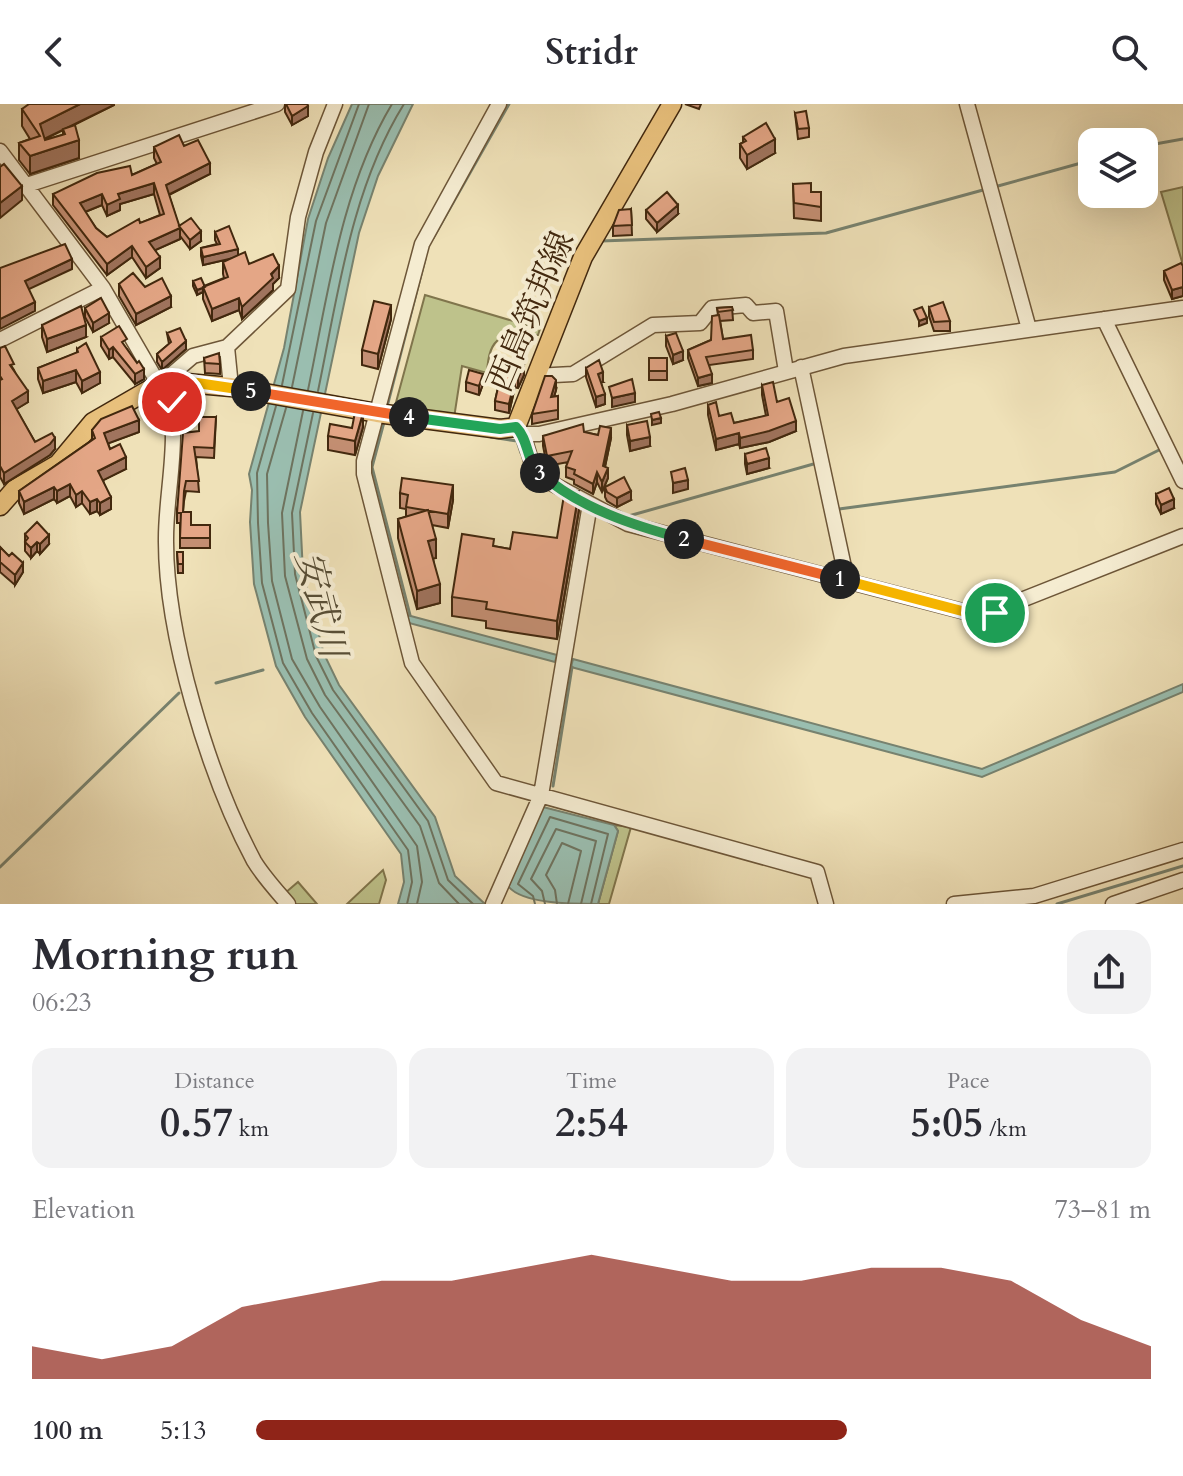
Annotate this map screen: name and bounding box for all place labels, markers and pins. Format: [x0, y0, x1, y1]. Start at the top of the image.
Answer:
pin [138, 368, 206, 436]
pin: 5 [231, 371, 271, 411]
pin: 4 [389, 397, 429, 437]
pin: 3 [520, 453, 560, 493]
pin: 2 [664, 519, 704, 559]
pin: 1 [820, 559, 860, 599]
pin [961, 579, 1029, 647]

